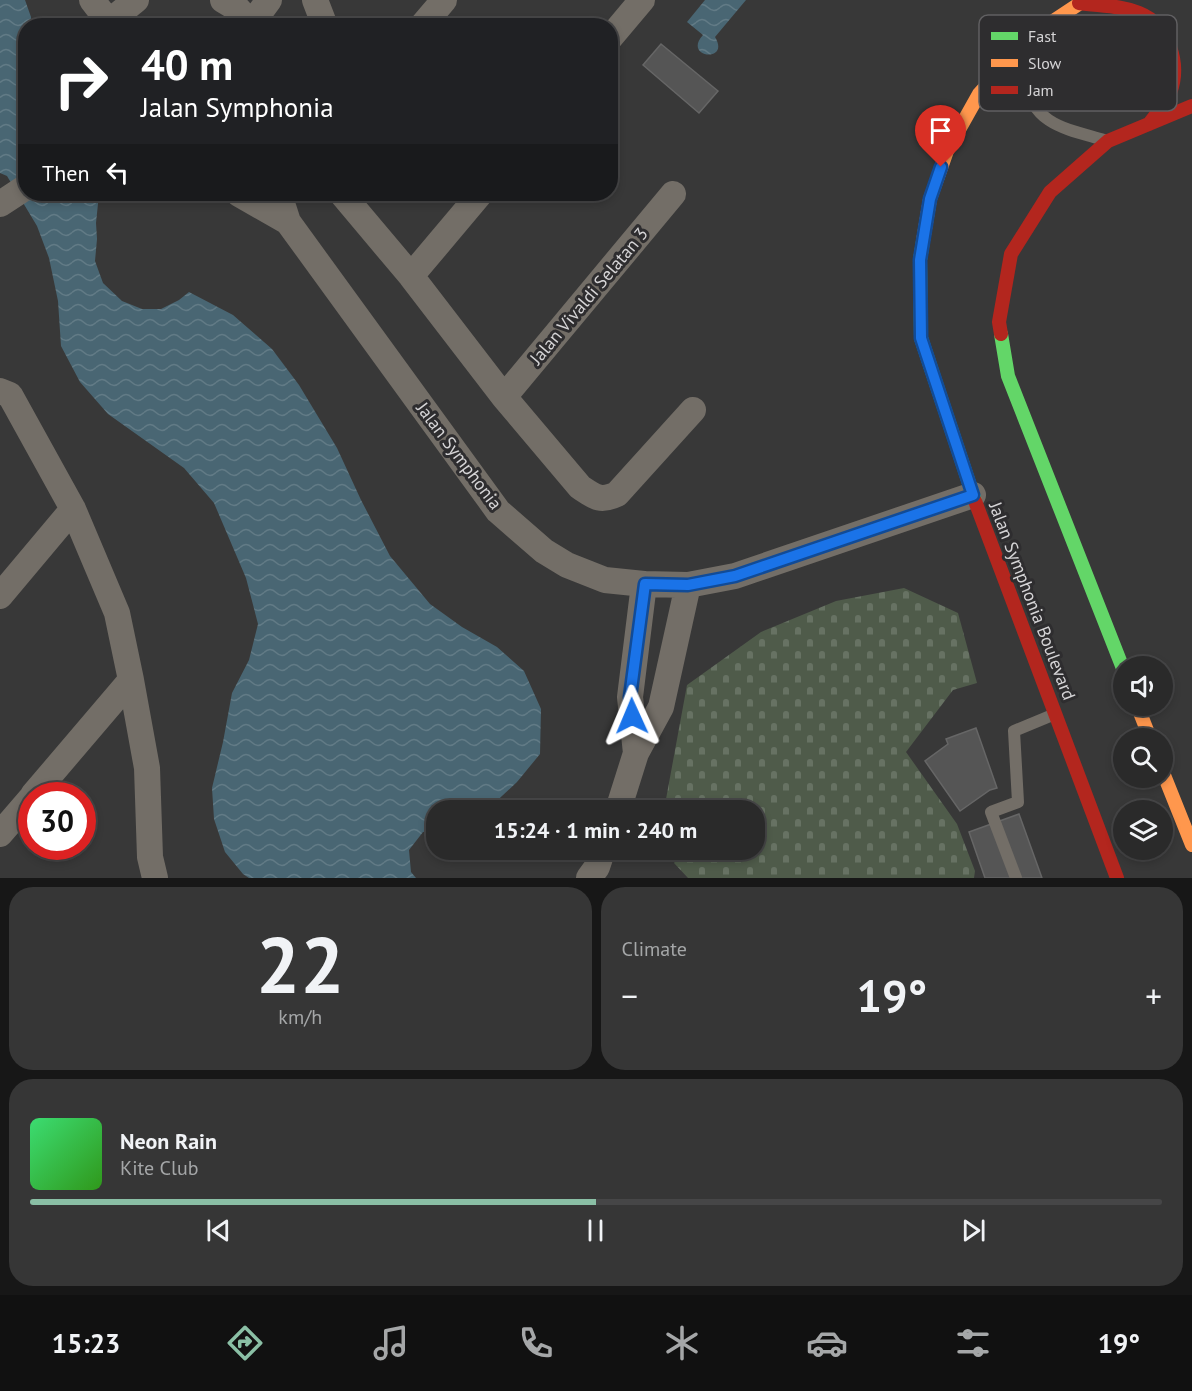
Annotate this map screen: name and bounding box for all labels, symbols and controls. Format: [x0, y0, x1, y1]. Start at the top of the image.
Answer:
legend [979, 15, 1177, 111]
text: Fast [1028, 26, 1057, 46]
text: 40 m [141, 37, 233, 92]
icon: right [42, 42, 120, 120]
text: Slow [1028, 53, 1062, 73]
text: Jam [1027, 80, 1054, 100]
text: Jalan Symphonia [141, 90, 334, 124]
pin [915, 105, 966, 167]
icon: arrive [924, 114, 957, 147]
icon: left [101, 156, 134, 189]
text: Then [42, 159, 89, 187]
street label: Jalan Vivaldi Selatan 3 [524, 222, 653, 370]
street label: Jalan Symphonia [411, 397, 507, 514]
street label: Jalan Symphonia Boulevard [984, 498, 1081, 703]
map controls [1113, 656, 1173, 860]
button: sound [1113, 656, 1173, 716]
position arrow [600, 684, 664, 748]
button: search [1113, 728, 1173, 788]
speed limit sign: 30 [18, 782, 96, 860]
button: layers [1113, 800, 1173, 860]
text: 15:24 · 1 min · 240 m [494, 816, 697, 844]
text: 22 [256, 914, 344, 1015]
text: Climate [622, 936, 687, 962]
text: 19° [856, 966, 927, 1024]
text: − [622, 974, 638, 1017]
text: + [1145, 974, 1162, 1017]
text: km/h [278, 1004, 322, 1030]
text: Neon Rain [120, 1127, 217, 1155]
text: Kite Club [120, 1155, 198, 1181]
icon: previous [202, 1214, 235, 1247]
icon: pause [579, 1214, 612, 1247]
icon: next [957, 1214, 990, 1247]
icon: directions [224, 1322, 266, 1364]
icon: music [370, 1322, 412, 1364]
icon: phone [515, 1322, 557, 1364]
icon: climate [661, 1322, 703, 1364]
icon: car [806, 1322, 848, 1364]
icon: filters [952, 1322, 994, 1364]
text: 15:23 [52, 1326, 120, 1360]
text: 19° [1098, 1326, 1140, 1360]

